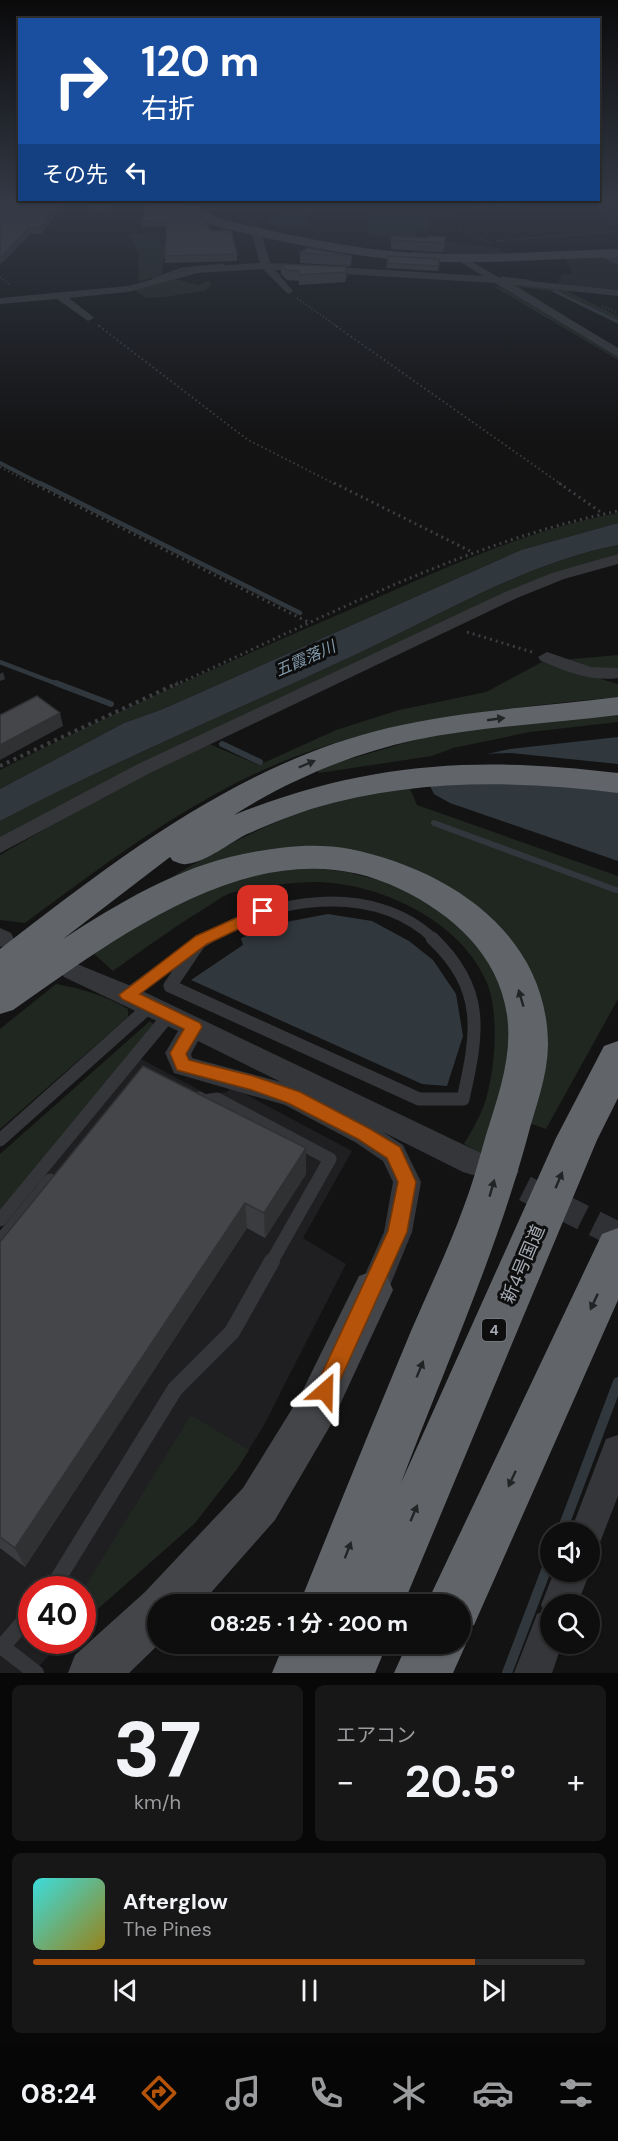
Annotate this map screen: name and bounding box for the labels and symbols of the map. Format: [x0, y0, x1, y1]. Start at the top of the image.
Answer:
water label: 五霞落川 [272, 635, 341, 681]
one-way arrow [487, 714, 506, 724]
one-way arrow [298, 759, 316, 768]
pin [237, 885, 288, 936]
one-way arrow [515, 989, 525, 1007]
one-way arrow [555, 1171, 564, 1189]
one-way arrow [488, 1179, 497, 1197]
street label: 新4号国道 [496, 1221, 550, 1307]
one-way arrow [589, 1293, 598, 1310]
road number: 4 [482, 1319, 506, 1341]
position arrow [293, 1359, 357, 1423]
one-way arrow [416, 1360, 425, 1378]
one-way arrow [507, 1470, 517, 1488]
one-way arrow [410, 1504, 419, 1521]
one-way arrow [343, 1541, 353, 1559]
speed limit sign: 40 [18, 1576, 96, 1654]

